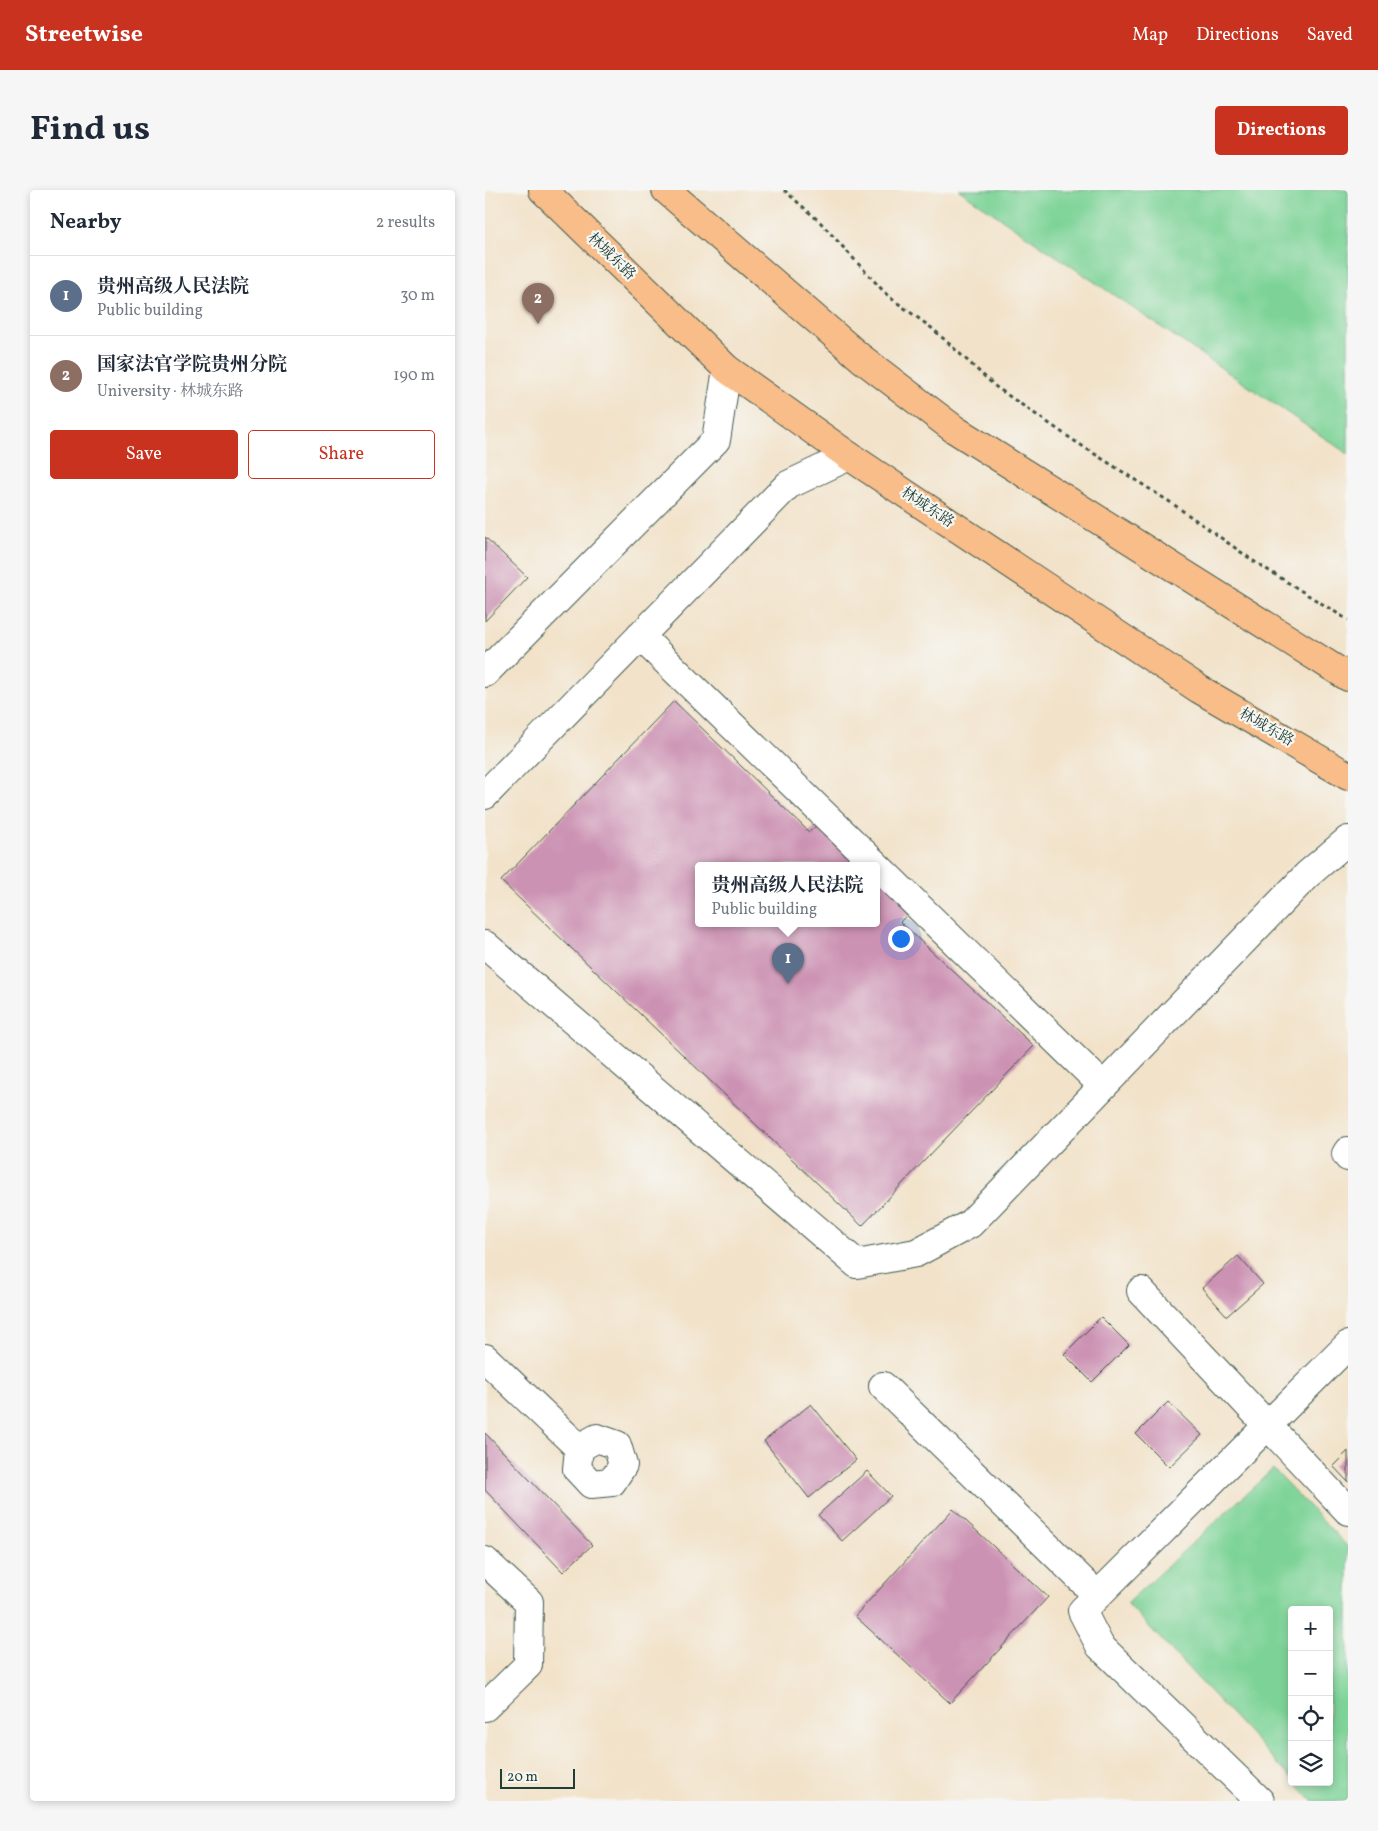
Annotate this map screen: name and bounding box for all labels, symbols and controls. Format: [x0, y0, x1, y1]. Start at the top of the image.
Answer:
text: Streetwise [25, 18, 143, 52]
text: Map [1132, 23, 1168, 48]
text: Directions [1196, 23, 1279, 48]
text: Saved [1307, 23, 1353, 48]
text: Find us [30, 106, 150, 154]
button: Directions [1215, 106, 1348, 155]
text: Nearby [50, 208, 121, 237]
text: 2 results [376, 212, 435, 234]
street label: 林城东路 [582, 229, 640, 285]
text: 贵州高级人民法院 [97, 274, 249, 300]
pin: 2 [522, 283, 554, 324]
text: 1 [63, 285, 69, 307]
text: 30 m [400, 285, 435, 307]
text: Public building [97, 300, 203, 322]
text: 国家法官学院贵州分院 [97, 352, 287, 378]
text: 2 [62, 365, 70, 387]
text: 190 m [393, 365, 435, 387]
text: University · 林城东路 [97, 381, 244, 403]
button: Save [50, 430, 238, 479]
button: Share [248, 430, 435, 479]
street label: 林城东路 [896, 483, 958, 533]
street label: 林城东路 [1235, 704, 1297, 752]
popup [695, 862, 880, 927]
text: 贵州高级人民法院 [711, 873, 864, 899]
text: Public building [711, 899, 817, 921]
your location [888, 926, 914, 952]
pin: 1 [772, 943, 804, 984]
map controls [1288, 1606, 1333, 1786]
button: + [1288, 1606, 1333, 1651]
button: − [1288, 1651, 1333, 1696]
button: locate [1288, 1696, 1333, 1741]
button: layers [1288, 1741, 1333, 1786]
scale bar [500, 1766, 575, 1789]
text: 20 m [507, 1768, 538, 1787]

